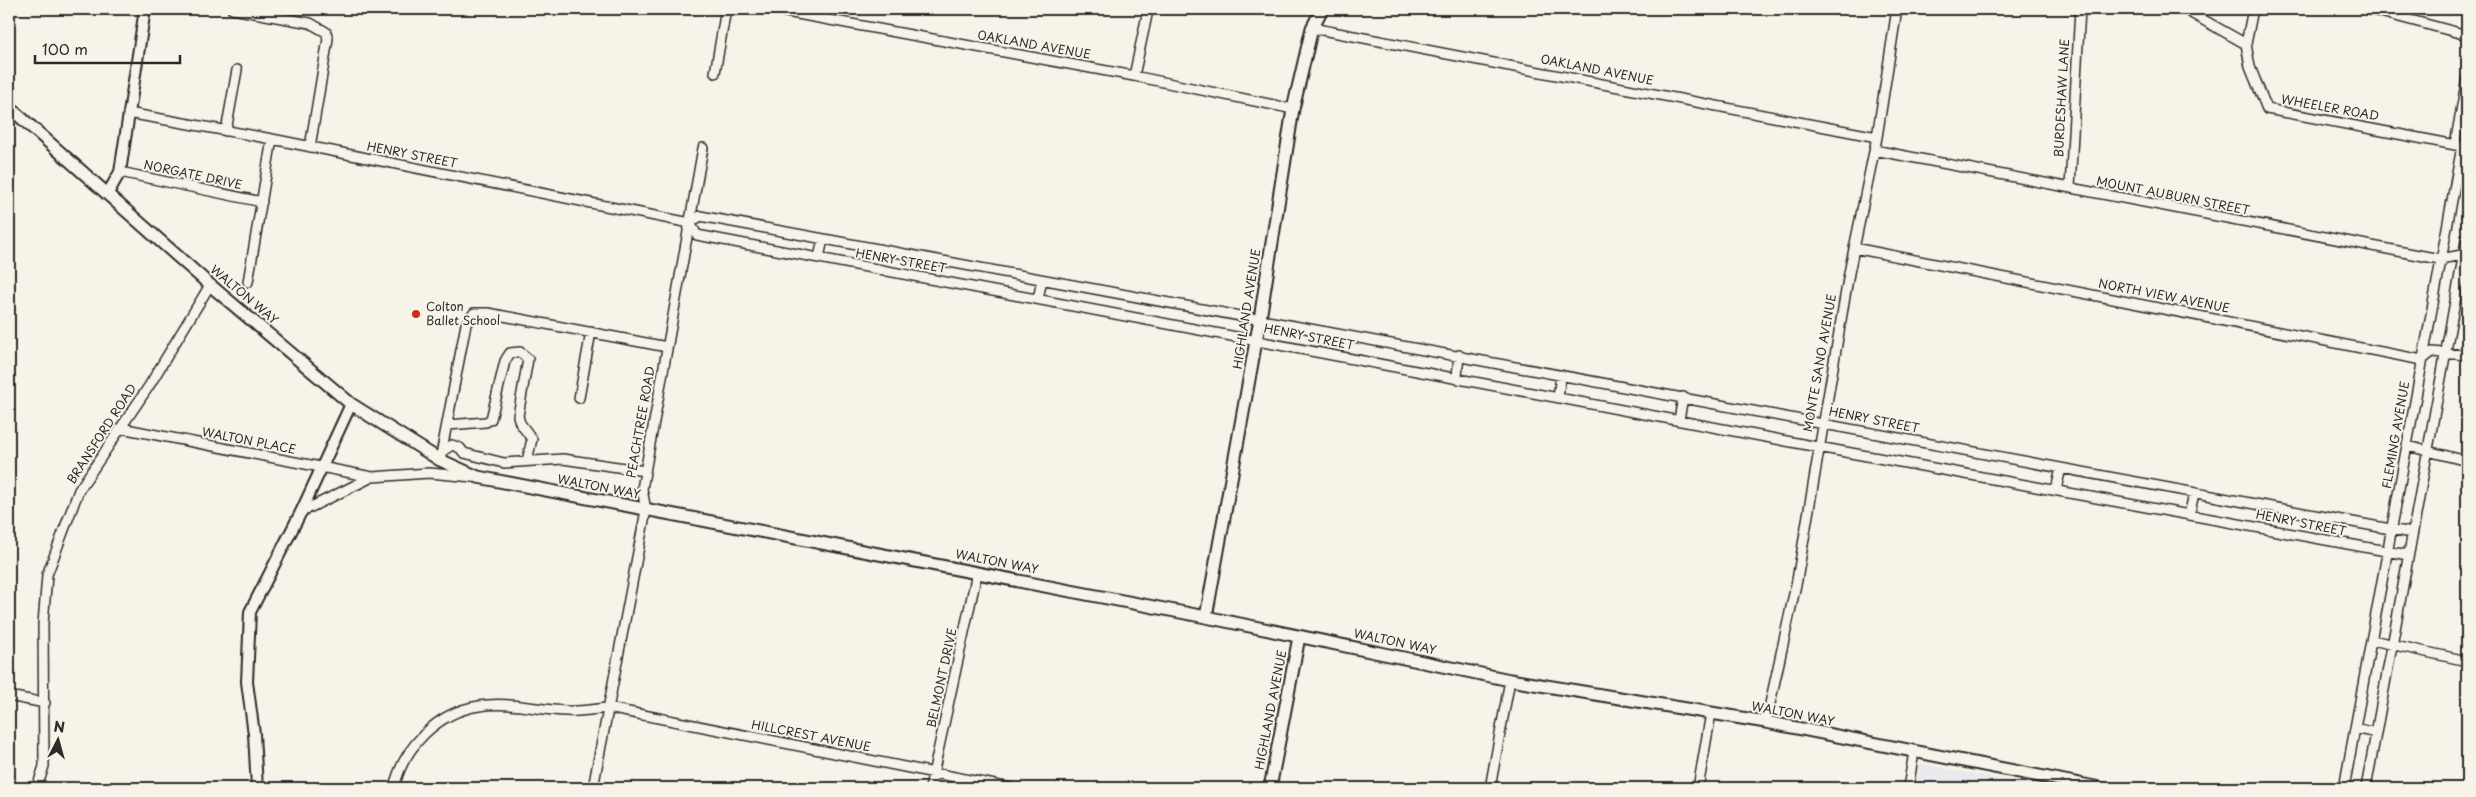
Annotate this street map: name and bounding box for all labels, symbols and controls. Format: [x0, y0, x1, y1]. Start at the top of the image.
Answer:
street label: OAKLAND AVENUE [976, 25, 1092, 63]
scale bar [35, 32, 180, 64]
text: 100 m [42, 37, 88, 60]
street label: BURDESHAW LANE [2049, 38, 2073, 158]
street label: OAKLAND AVENUE [1539, 49, 1655, 89]
street label: WHEELER ROAD [2280, 90, 2381, 124]
street label: HENRY STREET [365, 136, 460, 172]
street label: NORGATE DRIVE [142, 155, 244, 193]
street label: MOUNT AUBURN STREET [2095, 171, 2252, 219]
street label: HENRY STREET [854, 243, 949, 277]
street label: HIGHLAND AVENUE [1228, 247, 1264, 370]
street label: WALTON WAY [207, 260, 283, 328]
street label: NORTH VIEW AVENUE [2097, 273, 2231, 317]
street label: MONTE SANO AVENUE [1798, 292, 1840, 433]
place label: Colton Ballet School [426, 297, 500, 329]
marker: Colton Ballet School [410, 308, 422, 320]
street label: HENRY STREET [1262, 318, 1357, 354]
street label: PEACHTREE ROAD [621, 365, 659, 479]
street label: BRANSFORD ROAD [62, 380, 140, 487]
street label: FLEMING AVENUE [2377, 380, 2413, 490]
street label: HENRY STREET [1827, 401, 1922, 437]
street label: WALTON PLACE [201, 422, 298, 458]
street label: WALTON WAY [556, 469, 643, 503]
street label: HENRY STREET [2254, 504, 2349, 540]
street label: WALTON WAY [954, 544, 1041, 578]
street label: WALTON WAY [1352, 623, 1439, 659]
street label: BELMONT DRIVE [922, 626, 960, 729]
street label: HIGHLAND AVENUE [1250, 648, 1290, 771]
street label: WALTON WAY [1750, 696, 1837, 730]
north arrow [32, 714, 82, 764]
street label: HILLCREST AVENUE [750, 715, 872, 755]
text: N [53, 716, 66, 738]

